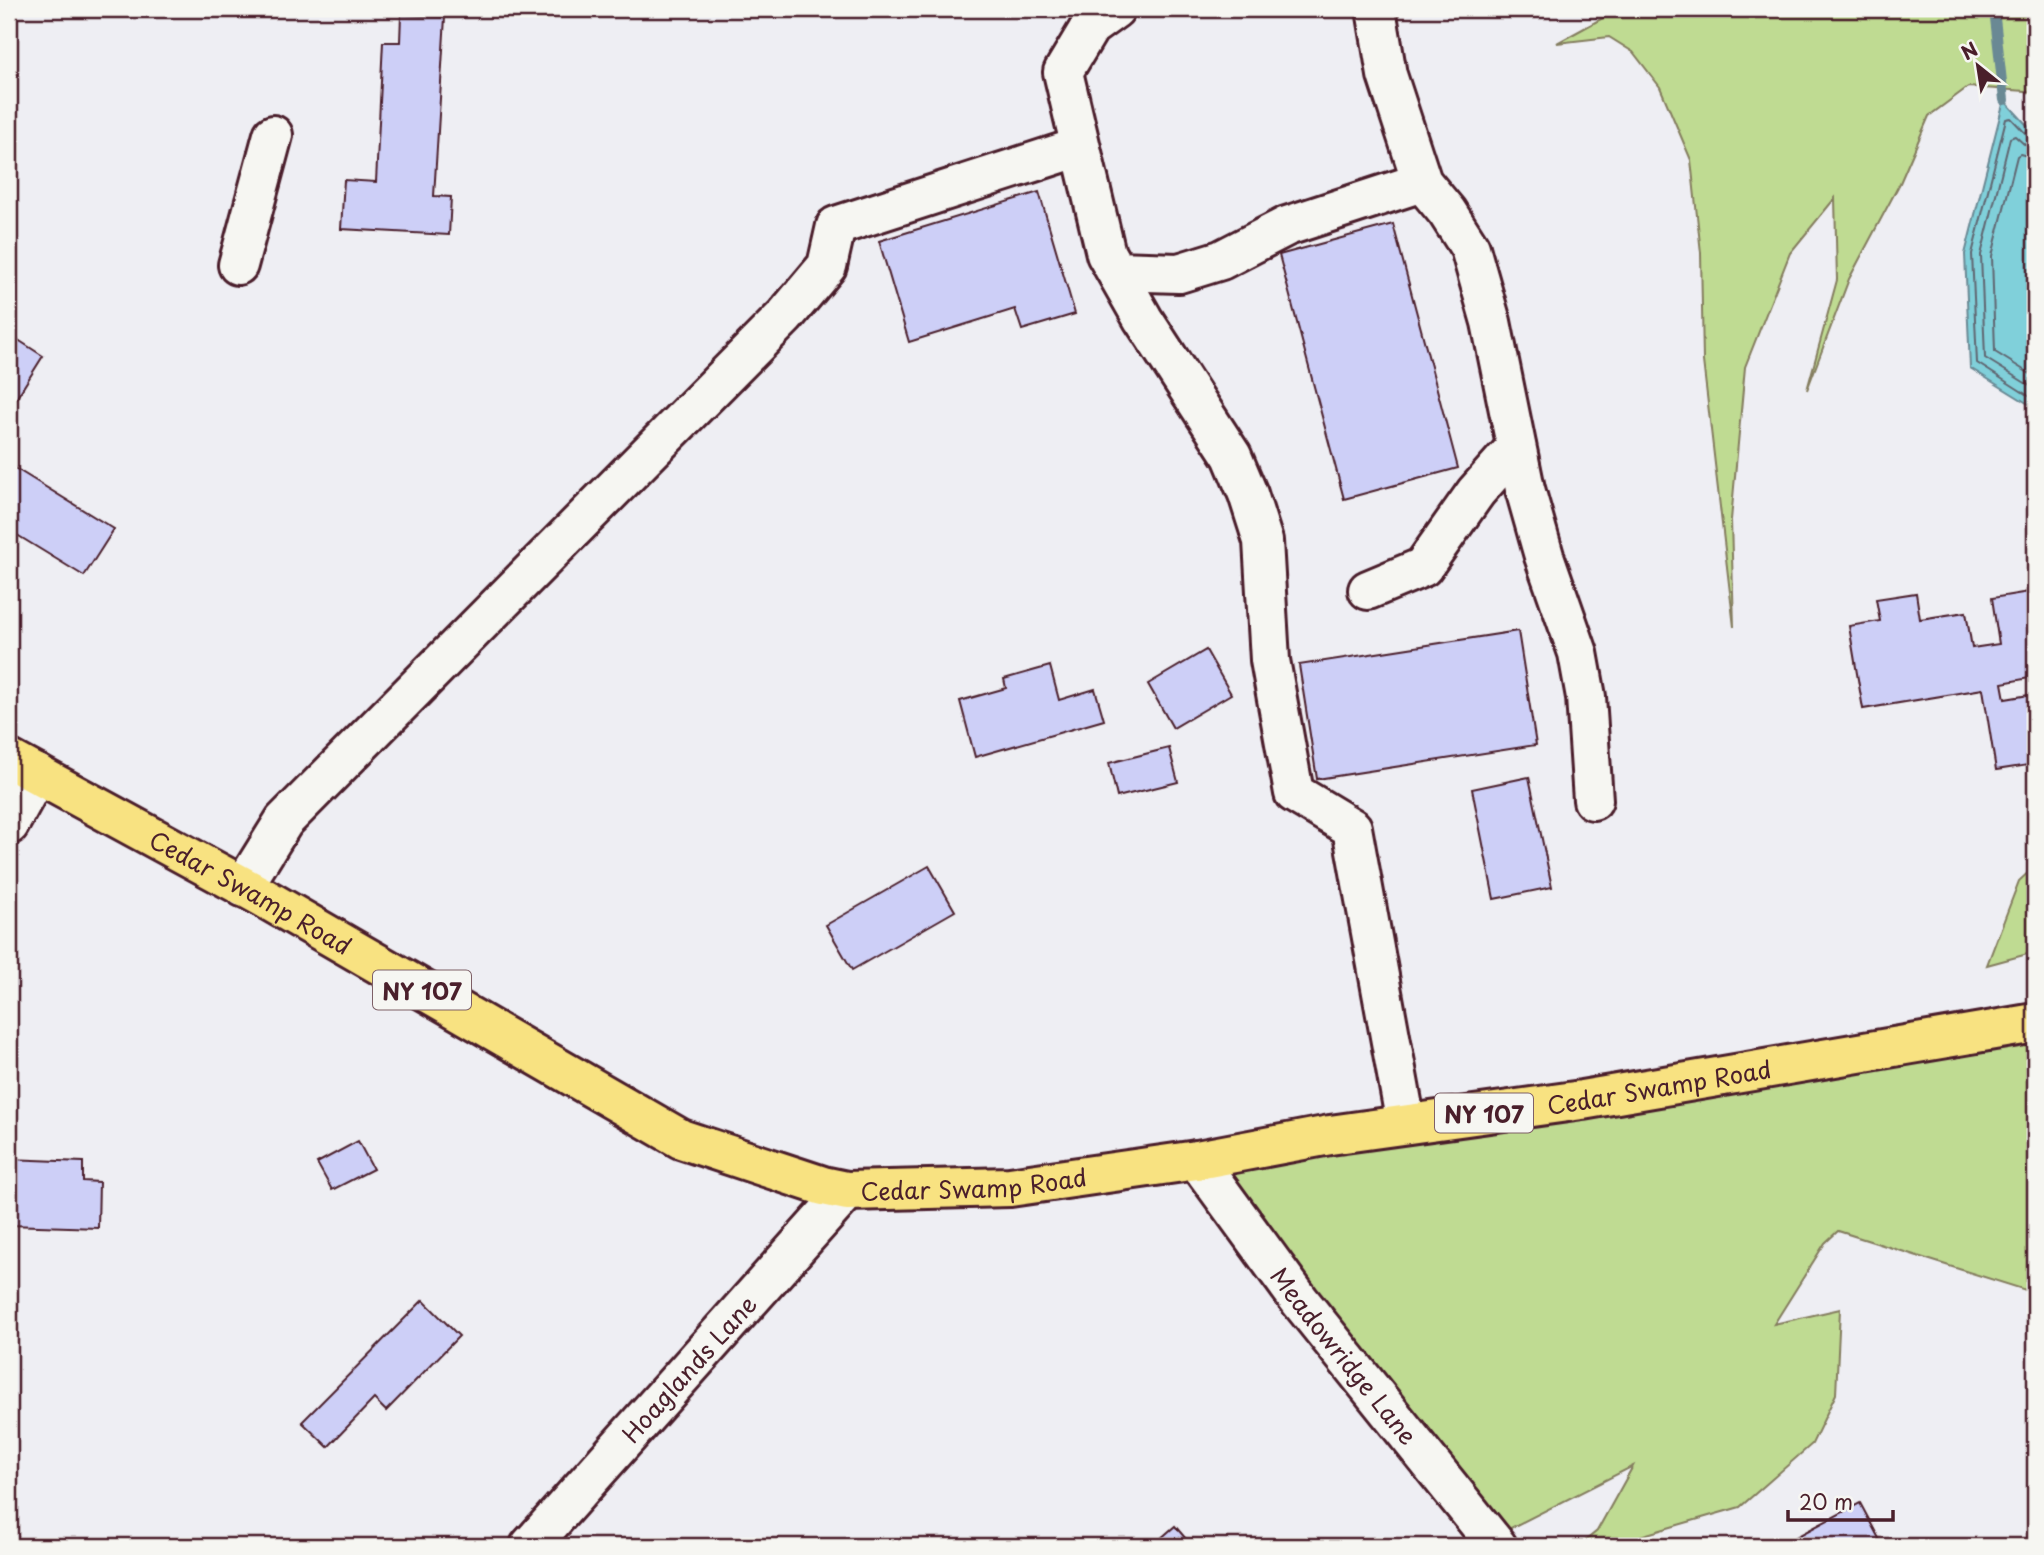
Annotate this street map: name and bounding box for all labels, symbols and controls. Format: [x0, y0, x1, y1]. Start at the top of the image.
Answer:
north arrow [1942, 32, 2012, 102]
text: N [1955, 35, 1983, 66]
street label: Cedar Swamp Road [143, 821, 359, 963]
road number: NY 107 [373, 970, 471, 1009]
street label: Cedar Swamp Road [1545, 1050, 1774, 1123]
road number: NY 107 [1435, 1094, 1533, 1132]
street label: Cedar Swamp Road [860, 1158, 1089, 1209]
street label: Meadowridge Lane [1263, 1259, 1426, 1452]
street label: Hoaglands Lane [613, 1287, 764, 1450]
scale bar [1788, 1478, 1894, 1522]
text: 20 m [1799, 1485, 1853, 1517]

